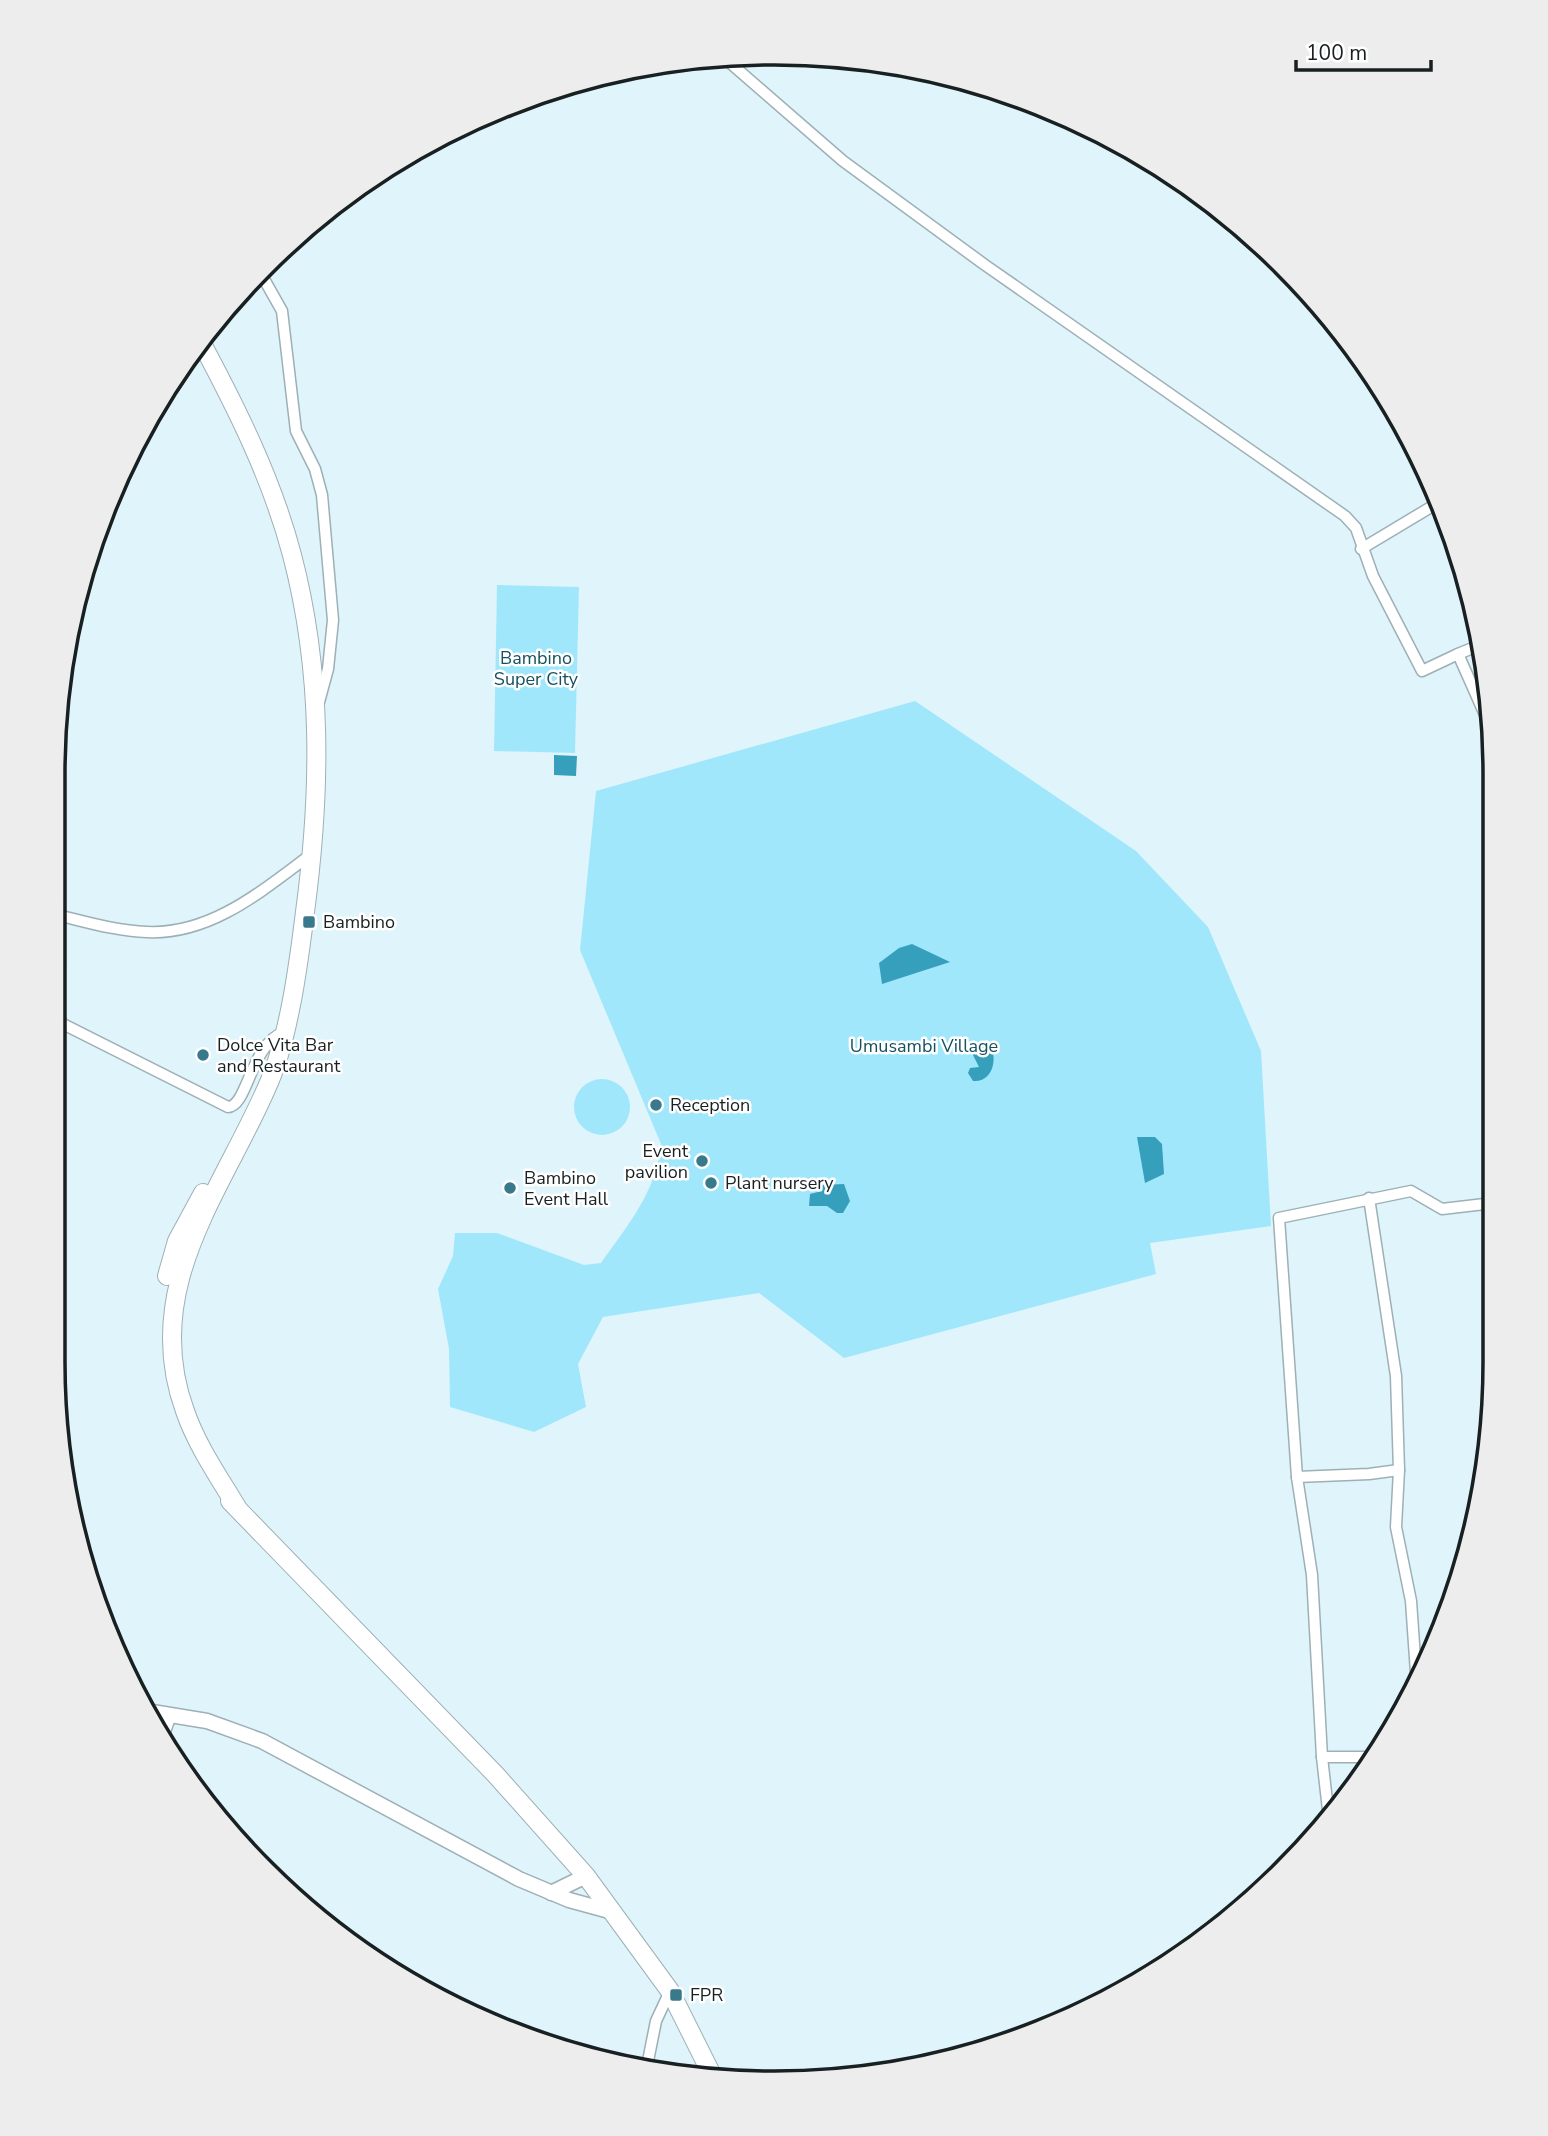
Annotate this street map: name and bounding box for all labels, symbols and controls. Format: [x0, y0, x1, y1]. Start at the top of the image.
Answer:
scale bar [1296, 28, 1431, 72]
text: 100 m [1306, 39, 1367, 67]
park label: Bambino Super City [494, 646, 579, 691]
place label: Bambino [323, 910, 395, 934]
marker: Bambino [301, 914, 317, 930]
place label: Dolce Vita Bar and Restaurant [217, 1033, 341, 1078]
park label: Umusambi Village [850, 1034, 998, 1058]
marker: Dolce Vita Bar and Restaurant [195, 1047, 211, 1063]
place label: Reception [670, 1093, 750, 1117]
marker: Reception [648, 1097, 664, 1113]
place label: Event pavilion [625, 1139, 689, 1184]
marker: Event pavilion [694, 1153, 710, 1169]
place label: Bambino Event Hall [524, 1166, 609, 1211]
place label: Plant nursery [725, 1171, 834, 1195]
marker: Plant nursery [703, 1175, 719, 1191]
marker: Bambino Event Hall [502, 1180, 518, 1196]
place label: FPR [690, 1983, 723, 2007]
marker: FPR [668, 1987, 684, 2003]

